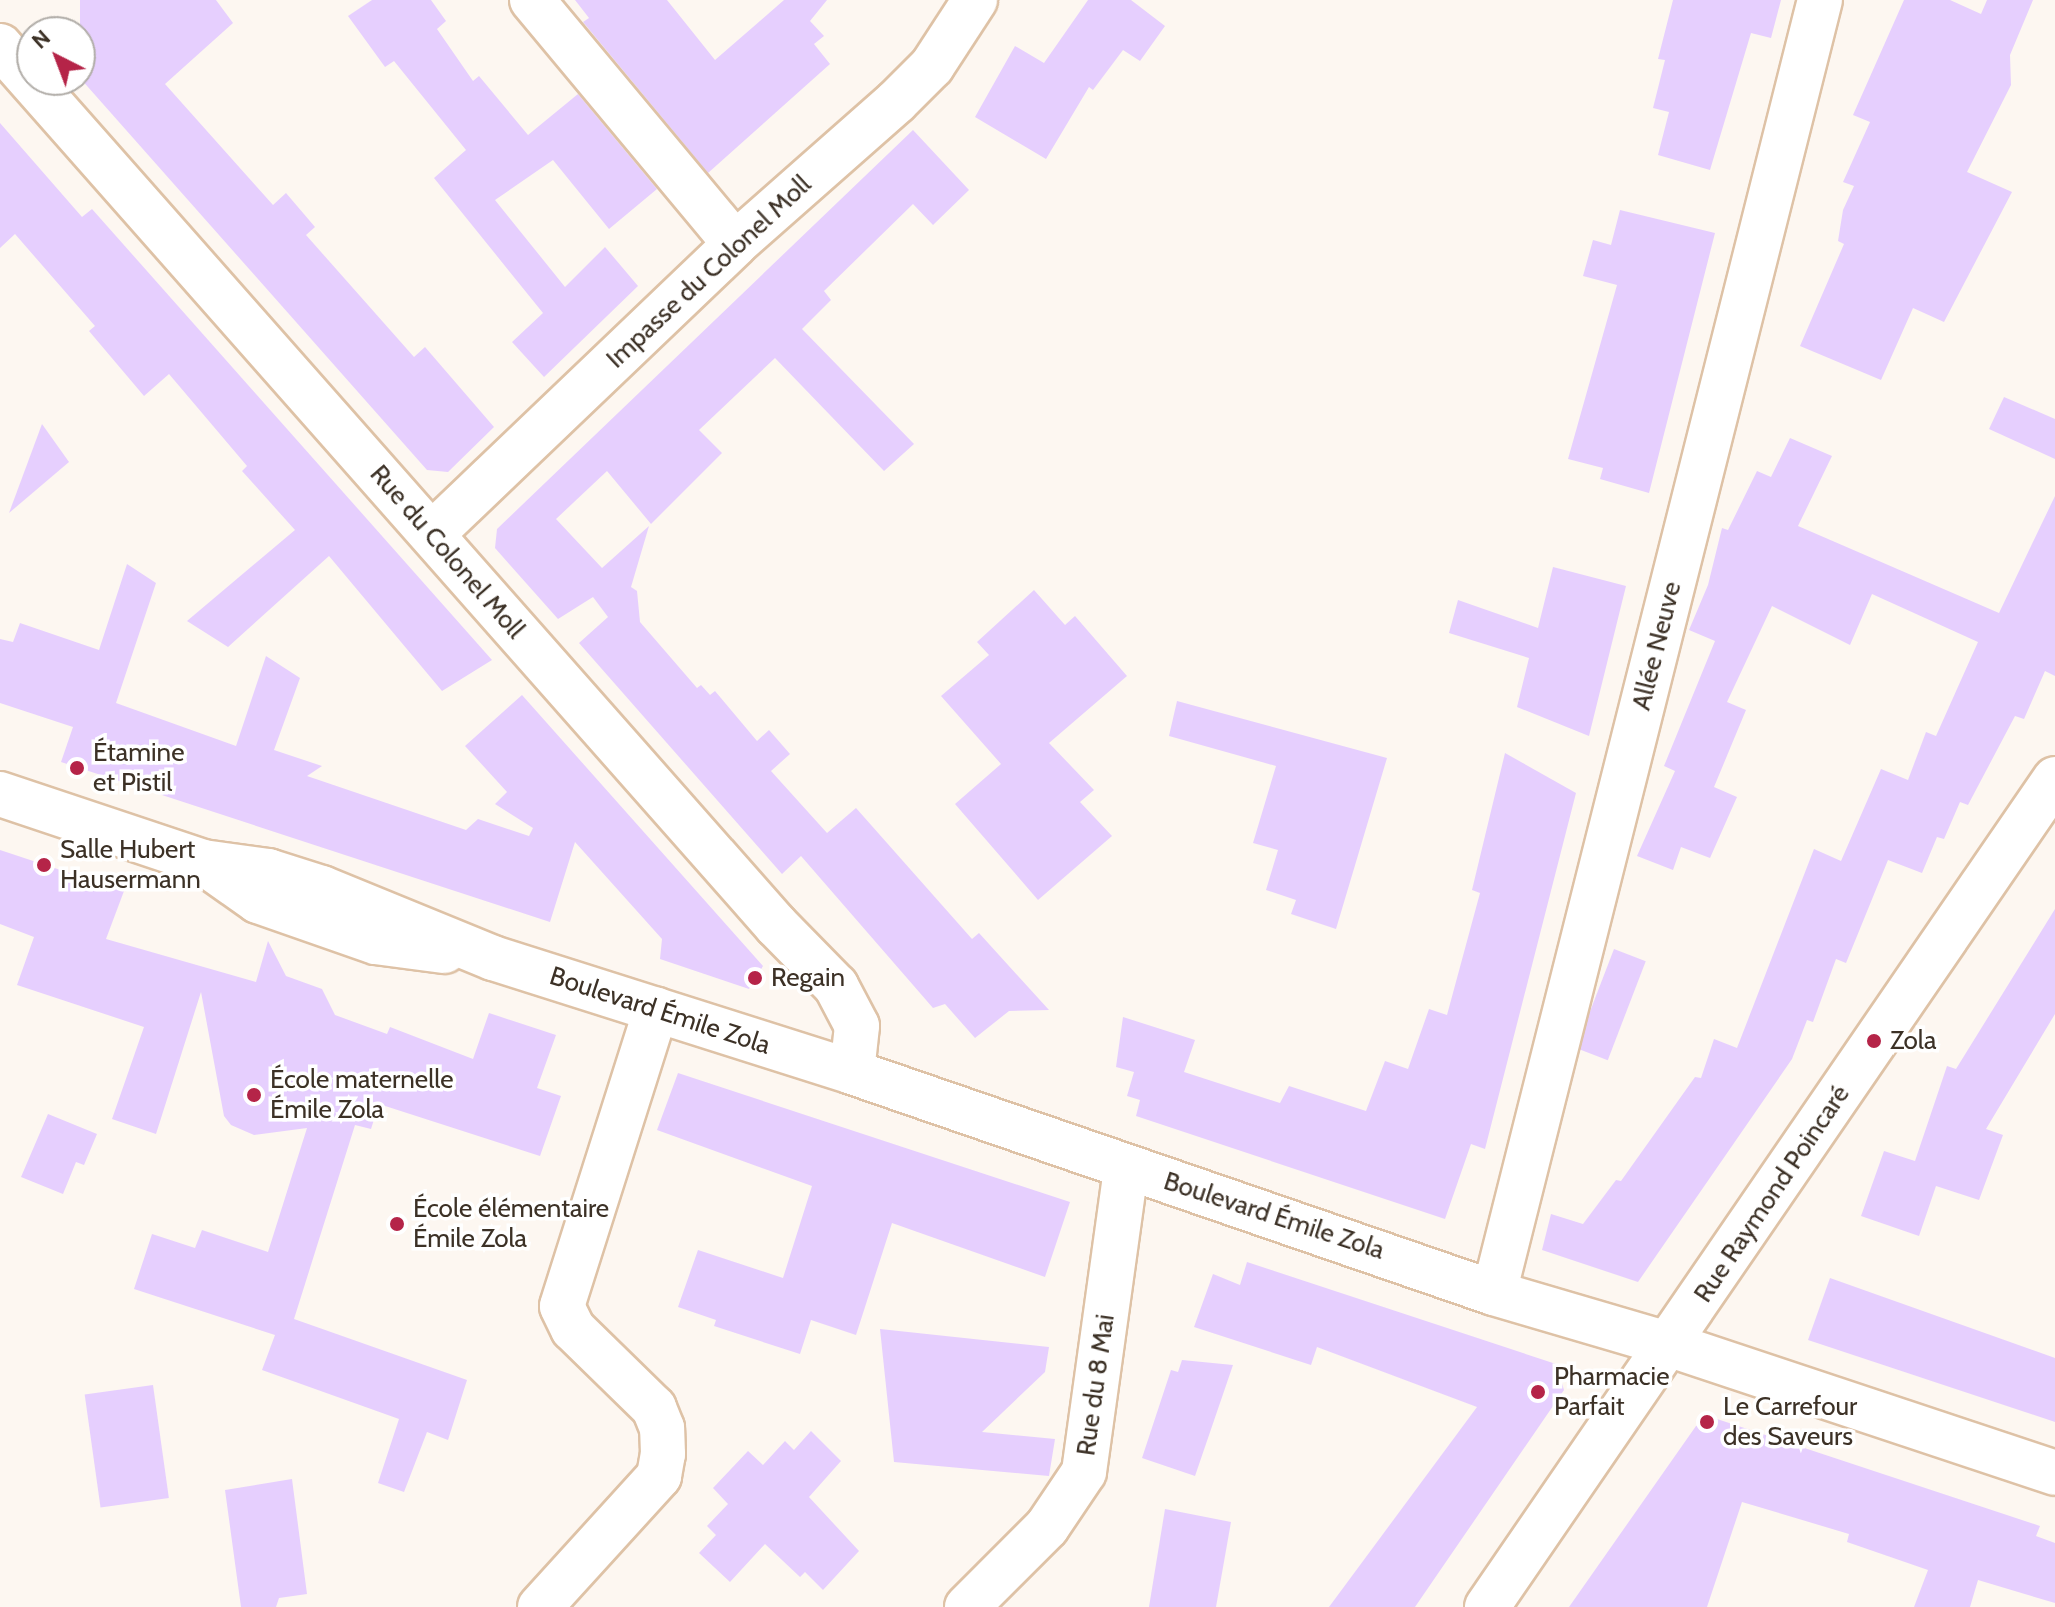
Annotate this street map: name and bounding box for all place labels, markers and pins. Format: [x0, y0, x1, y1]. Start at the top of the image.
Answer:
place label: Étamine et Pistil [93, 737, 184, 798]
marker: Étamine et Pistil [68, 759, 86, 777]
place label: Salle Hubert Hausermann [60, 834, 201, 896]
marker: Salle Hubert Hausermann [35, 856, 53, 874]
place label: Regain [771, 962, 845, 994]
marker: Regain [746, 969, 764, 987]
place label: Zola [1890, 1025, 1936, 1057]
marker: Zola [1865, 1032, 1883, 1050]
place label: École maternelle Émile Zola [270, 1064, 454, 1126]
marker: École maternelle Émile Zola [245, 1086, 263, 1104]
place label: École élémentaire Émile Zola [413, 1193, 609, 1254]
marker: École élémentaire Émile Zola [388, 1215, 406, 1233]
place label: Pharmacie Parfait [1554, 1361, 1669, 1422]
marker: Pharmacie Parfait [1529, 1383, 1547, 1401]
place label: Le Carrefour des Saveurs [1723, 1391, 1857, 1452]
marker: Le Carrefour des Saveurs [1698, 1413, 1716, 1431]

